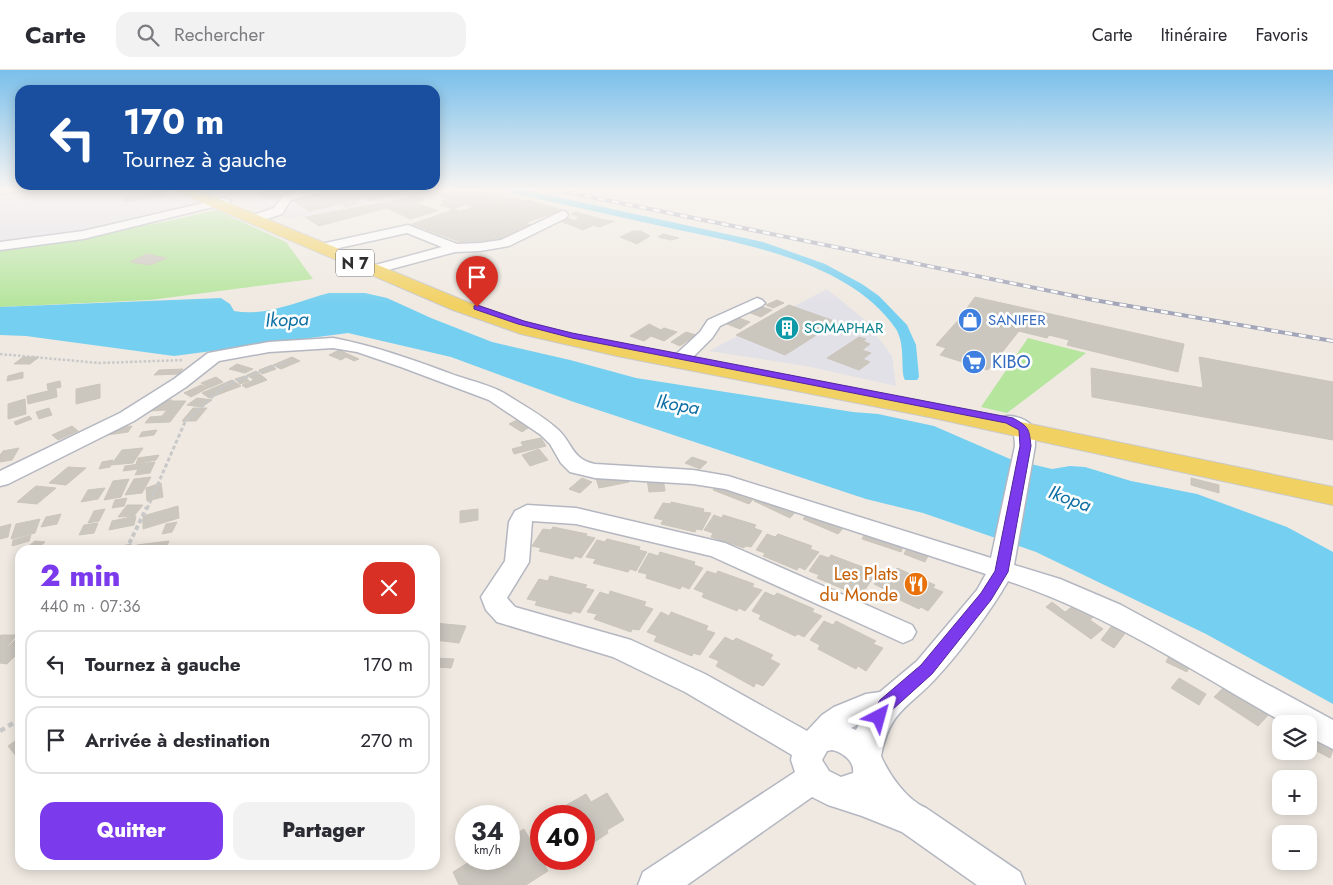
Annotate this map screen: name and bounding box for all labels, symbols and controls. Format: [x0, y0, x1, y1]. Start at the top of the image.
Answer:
search box [116, 12, 466, 57]
text: Carte [25, 17, 86, 52]
icon: search [134, 21, 162, 49]
text: Rechercher [174, 21, 265, 48]
text: Carte [1092, 22, 1133, 48]
text: Itinéraire [1161, 22, 1227, 48]
text: Favoris [1255, 22, 1308, 48]
text: 170 m [123, 97, 224, 147]
icon: left [40, 105, 105, 170]
text: Tournez à gauche [123, 143, 287, 175]
road number: N 7 [336, 250, 374, 277]
pin [456, 256, 498, 307]
icon: arrive [463, 263, 491, 291]
water label: Ikopa [265, 305, 310, 334]
shop icon: SANIFER [957, 307, 983, 333]
place label: SANIFER [988, 309, 1046, 331]
building icon: SOMAPHAR [774, 315, 800, 341]
place label: SOMAPHAR [804, 317, 884, 339]
supermarket icon: KIBO [961, 349, 987, 375]
place label: KIBO [992, 349, 1031, 375]
water label: Ikopa [654, 387, 702, 422]
water label: Ikopa [1045, 478, 1095, 519]
text: 2 min [40, 554, 121, 597]
place label: Les Plats du Monde [820, 561, 898, 608]
button: close [363, 562, 415, 614]
restaurant icon: Les Plats du Monde [903, 571, 929, 597]
text: 440 m · 07:36 [40, 595, 141, 618]
icon: left [42, 650, 70, 678]
text: Tournez à gauche [85, 651, 241, 678]
text: 170 m [363, 651, 413, 678]
position arrow [852, 690, 904, 742]
map controls [1272, 715, 1317, 870]
button: layers [1272, 715, 1317, 760]
icon: arrive [42, 726, 70, 754]
text: Arrivée à destination [85, 727, 270, 754]
text: 270 m [360, 727, 413, 754]
button: + [1272, 770, 1317, 815]
button: Quitter [40, 802, 223, 860]
button: Partager [233, 802, 415, 860]
speed limit sign: 40 [530, 805, 595, 870]
text: 34 [471, 813, 504, 849]
button: − [1272, 825, 1317, 870]
text: km/h [474, 841, 501, 859]

